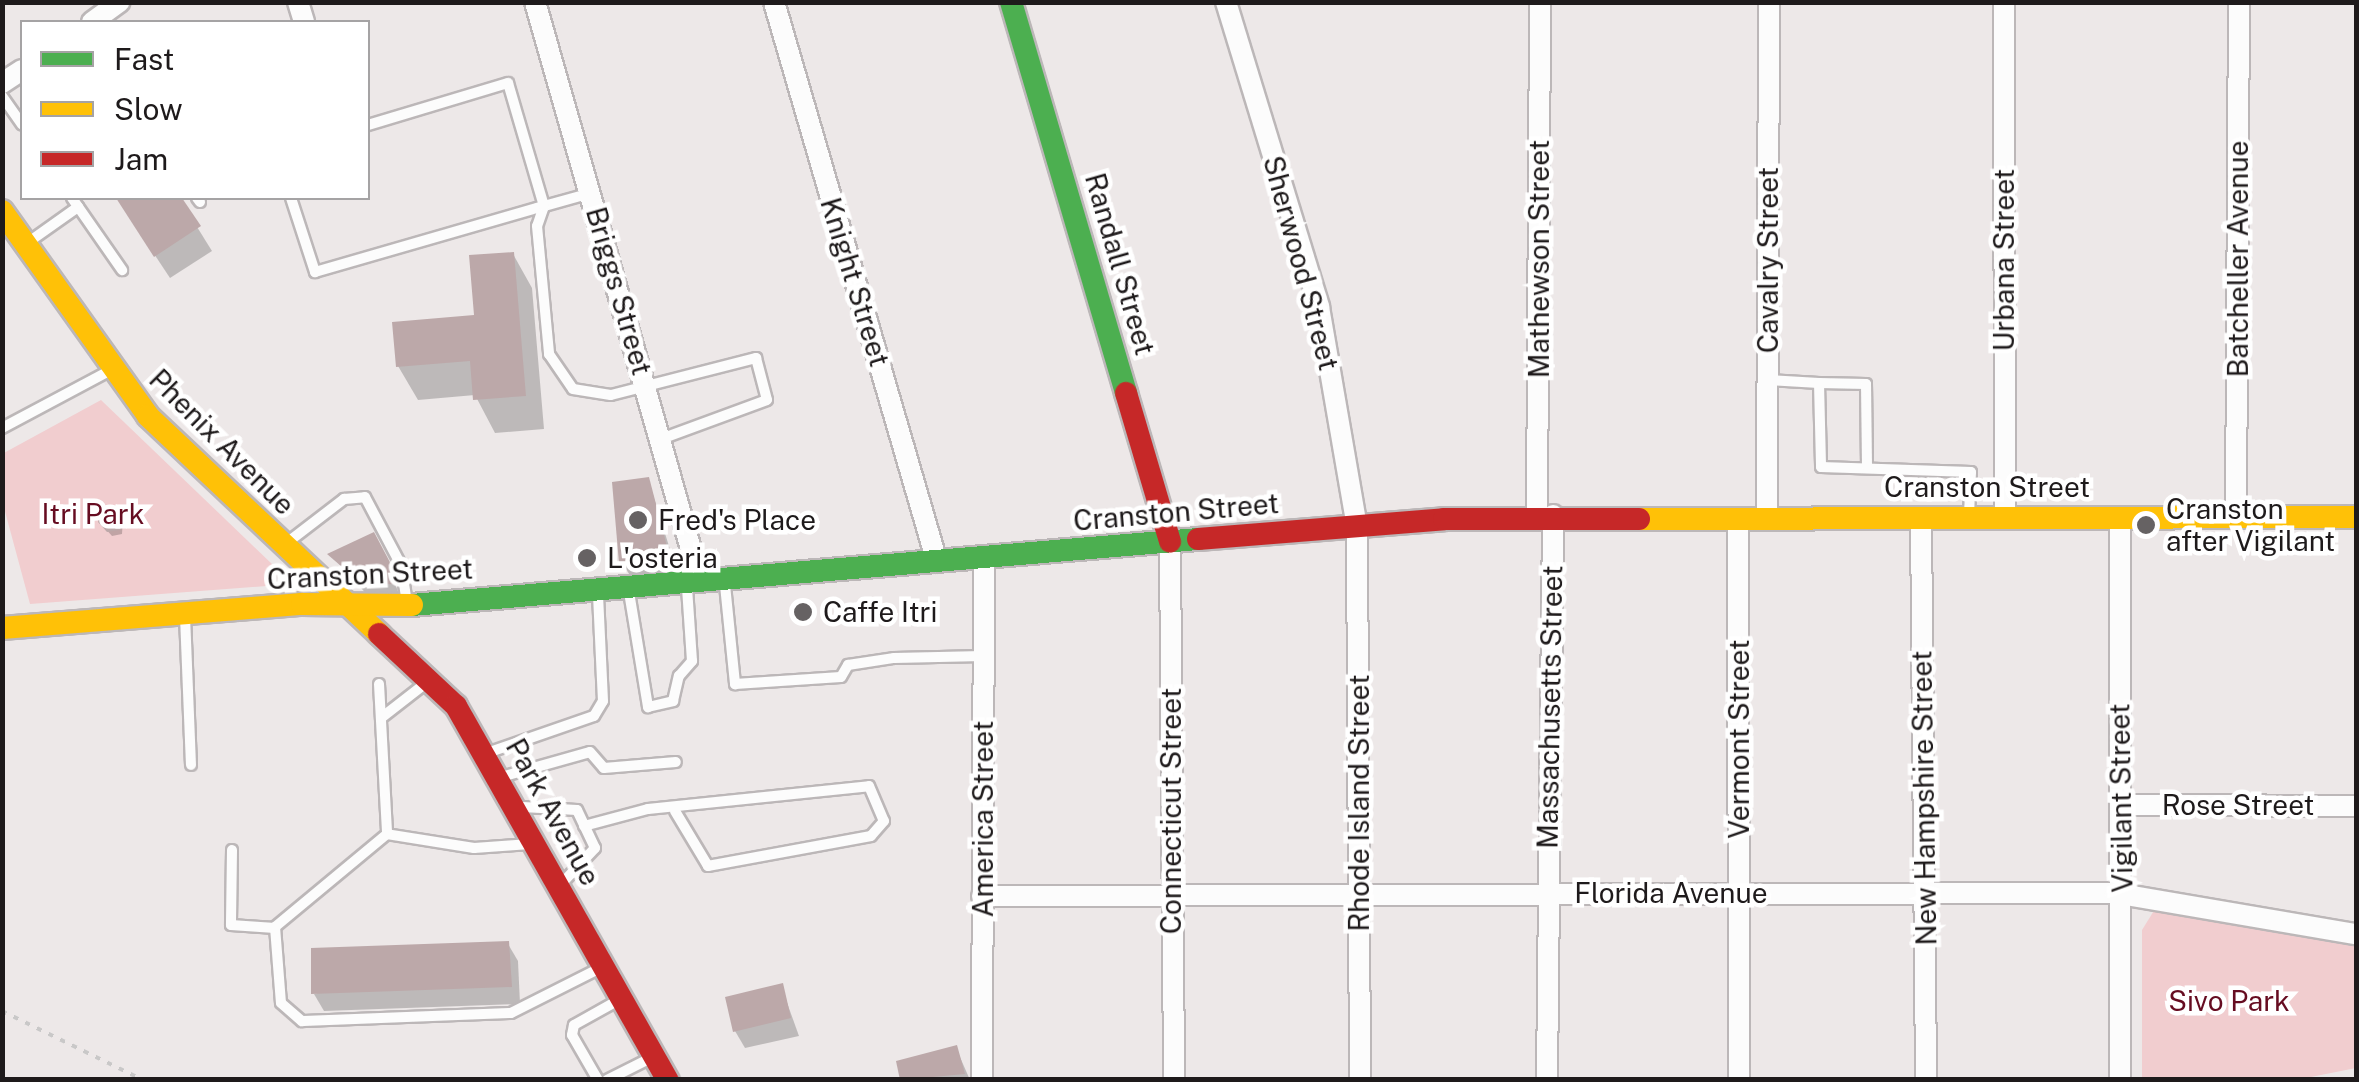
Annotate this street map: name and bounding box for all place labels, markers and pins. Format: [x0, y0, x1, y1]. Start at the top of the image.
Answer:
place label: Cranston after Vigilant [2166, 492, 2336, 558]
place label: Fred's Place [658, 503, 816, 537]
marker: Fred's Place [627, 509, 649, 531]
marker: Cranston after Vigilant [2135, 514, 2157, 536]
place label: L'osteria [607, 541, 718, 575]
marker: L'osteria [576, 547, 598, 569]
place label: Caffe Itri [823, 595, 938, 629]
marker: Caffe Itri [792, 601, 814, 623]

